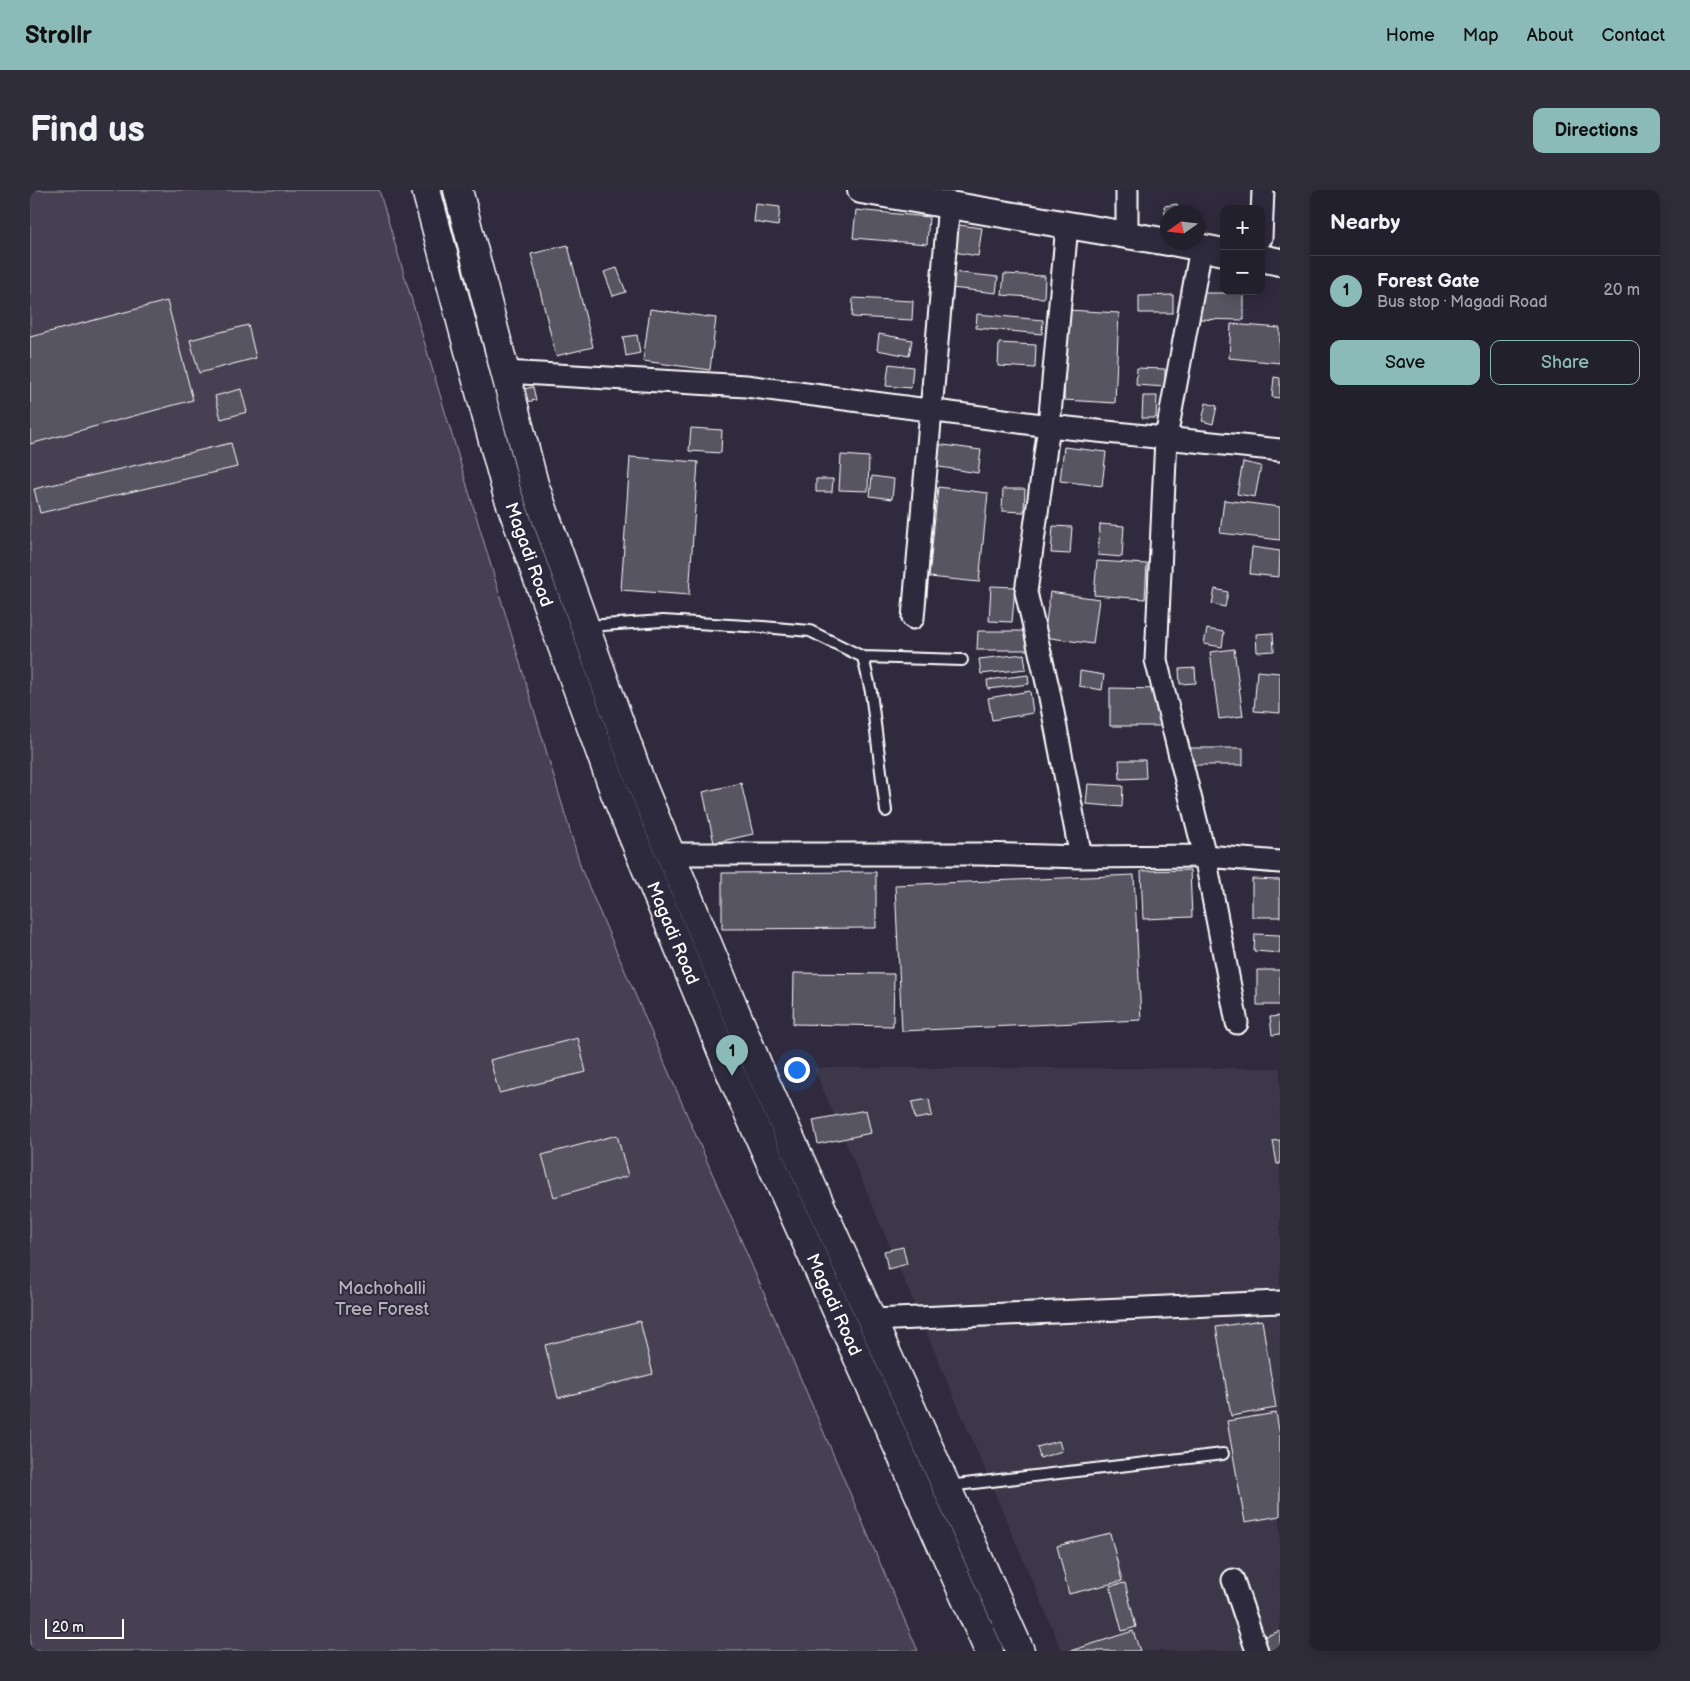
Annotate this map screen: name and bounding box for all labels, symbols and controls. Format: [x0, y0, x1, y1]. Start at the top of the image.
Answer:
text: Strollr [25, 21, 92, 50]
text: Home [1386, 25, 1435, 46]
text: Map [1463, 25, 1499, 46]
text: About [1527, 25, 1574, 46]
text: Contact [1602, 25, 1665, 46]
button: Directions [1533, 108, 1660, 153]
text: Find us [30, 109, 145, 152]
north arrow [1160, 205, 1205, 250]
map controls [1220, 205, 1265, 295]
button: + [1220, 205, 1265, 250]
text: Nearby [1330, 210, 1400, 235]
button: − [1220, 250, 1265, 295]
text: Forest Gate [1377, 270, 1480, 293]
text: 1 [1343, 281, 1349, 300]
text: 20 m [1604, 281, 1640, 300]
text: Bus stop · Magadi Road [1377, 293, 1547, 312]
button: Save [1330, 340, 1480, 385]
button: Share [1490, 340, 1640, 385]
street label: Magadi Road [500, 500, 557, 610]
street label: Magadi Road [642, 879, 703, 988]
pin: 1 [716, 1035, 748, 1076]
your location [784, 1057, 810, 1083]
street label: Magadi Road [802, 1250, 866, 1359]
park label: Machohalli Tree Forest [335, 1278, 429, 1320]
scale bar [45, 1616, 124, 1639]
text: 20 m [52, 1619, 84, 1636]

